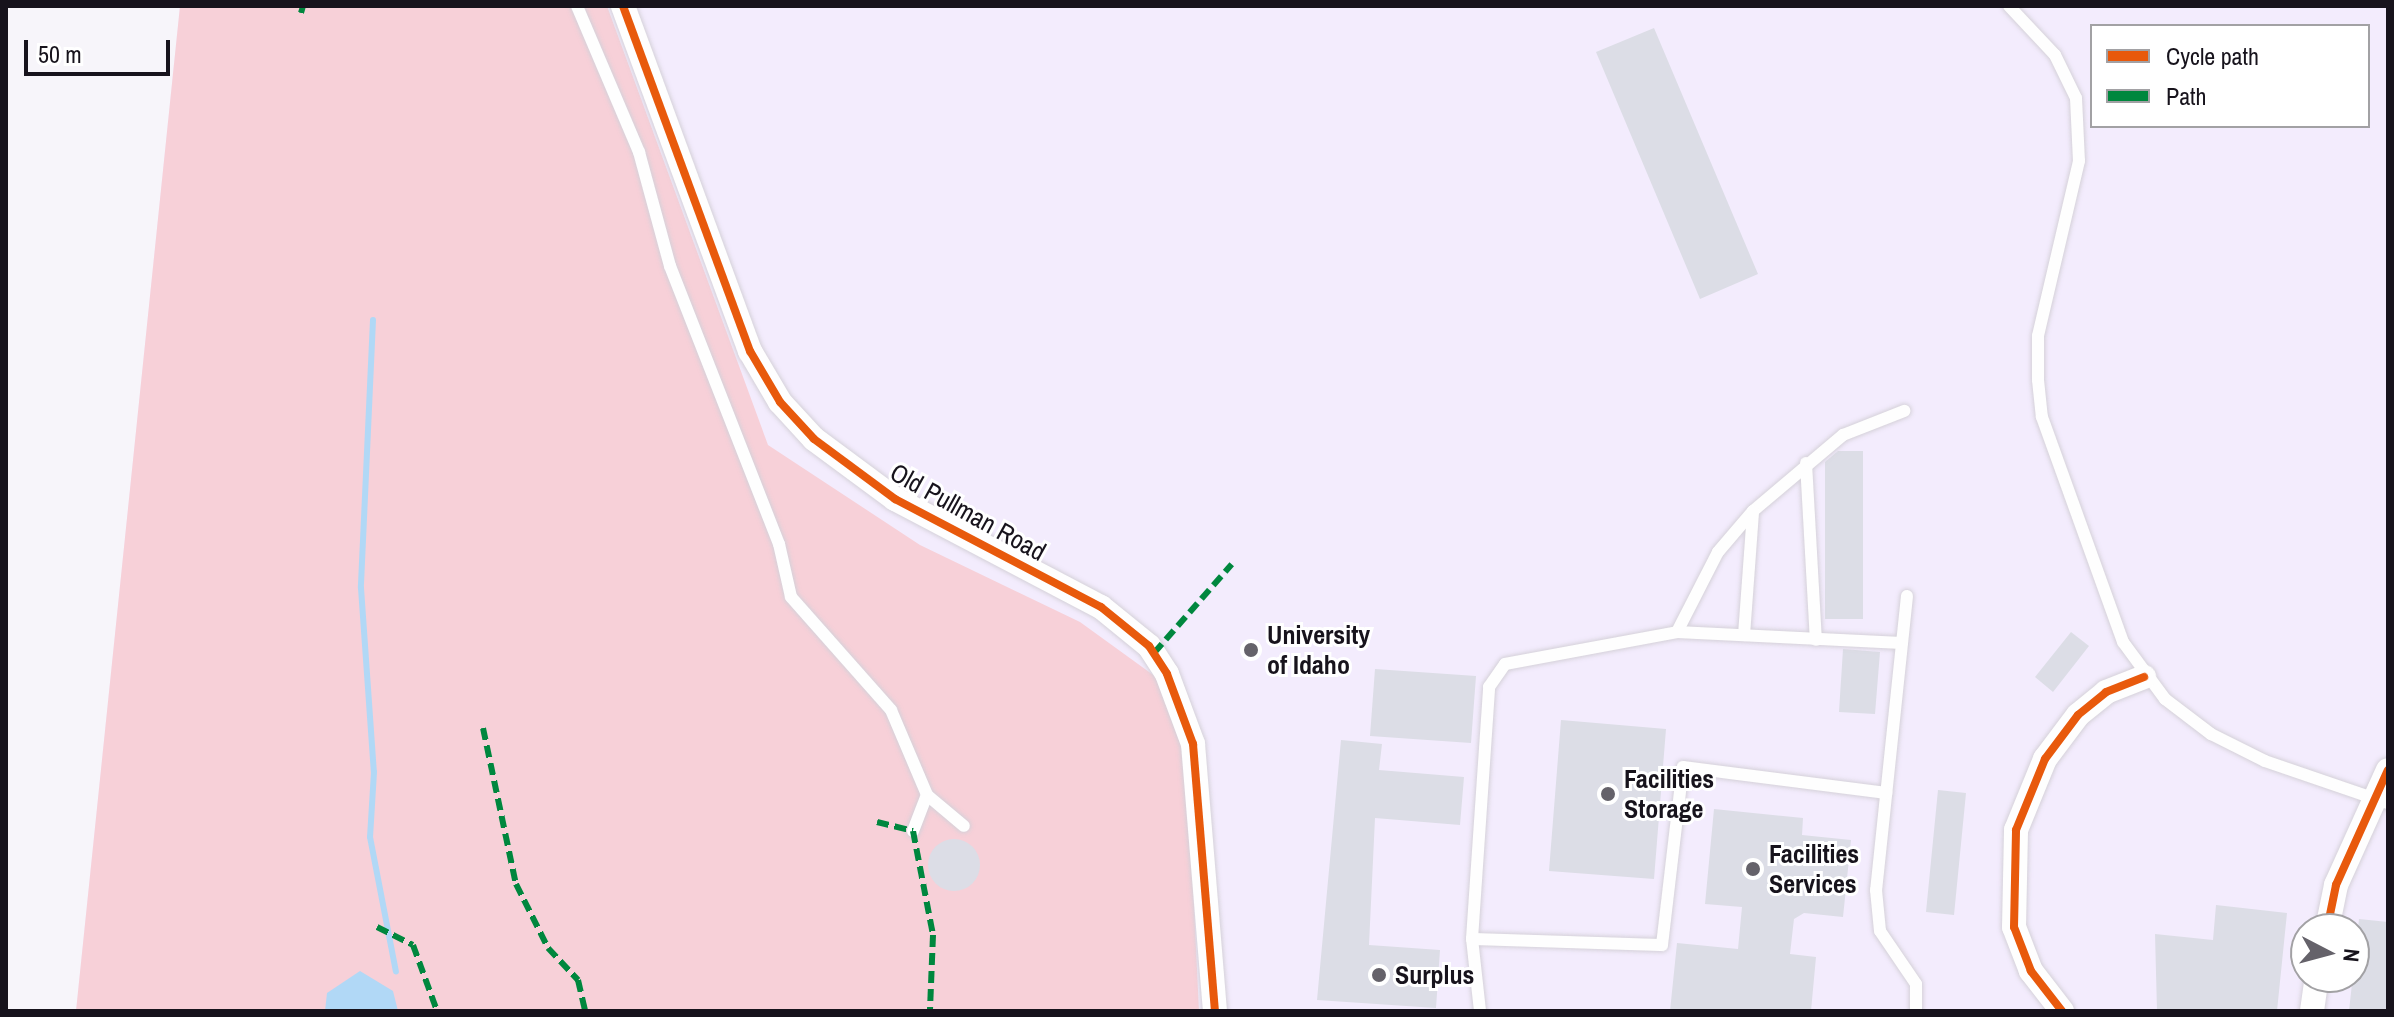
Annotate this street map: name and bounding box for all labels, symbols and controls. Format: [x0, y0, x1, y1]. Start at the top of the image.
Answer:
scale bar [28, 24, 174, 74]
legend [2090, 24, 2370, 128]
text: 50 m [38, 38, 82, 70]
text: Cycle path [2166, 40, 2259, 72]
text: Path [2166, 80, 2207, 112]
street label: Old Pullman Road [885, 456, 1051, 568]
place label: University of Idaho [1267, 619, 1370, 680]
marker: University of Idaho [1242, 641, 1260, 659]
place label: Facilities Storage [1624, 763, 1714, 824]
marker: Facilities Storage [1599, 785, 1617, 803]
place label: Facilities Services [1769, 838, 1859, 900]
marker: Facilities Services [1744, 860, 1762, 878]
north arrow [2290, 913, 2370, 993]
text: N [2336, 947, 2367, 963]
place label: Surplus [1395, 959, 1474, 991]
marker: Surplus [1370, 966, 1388, 984]

